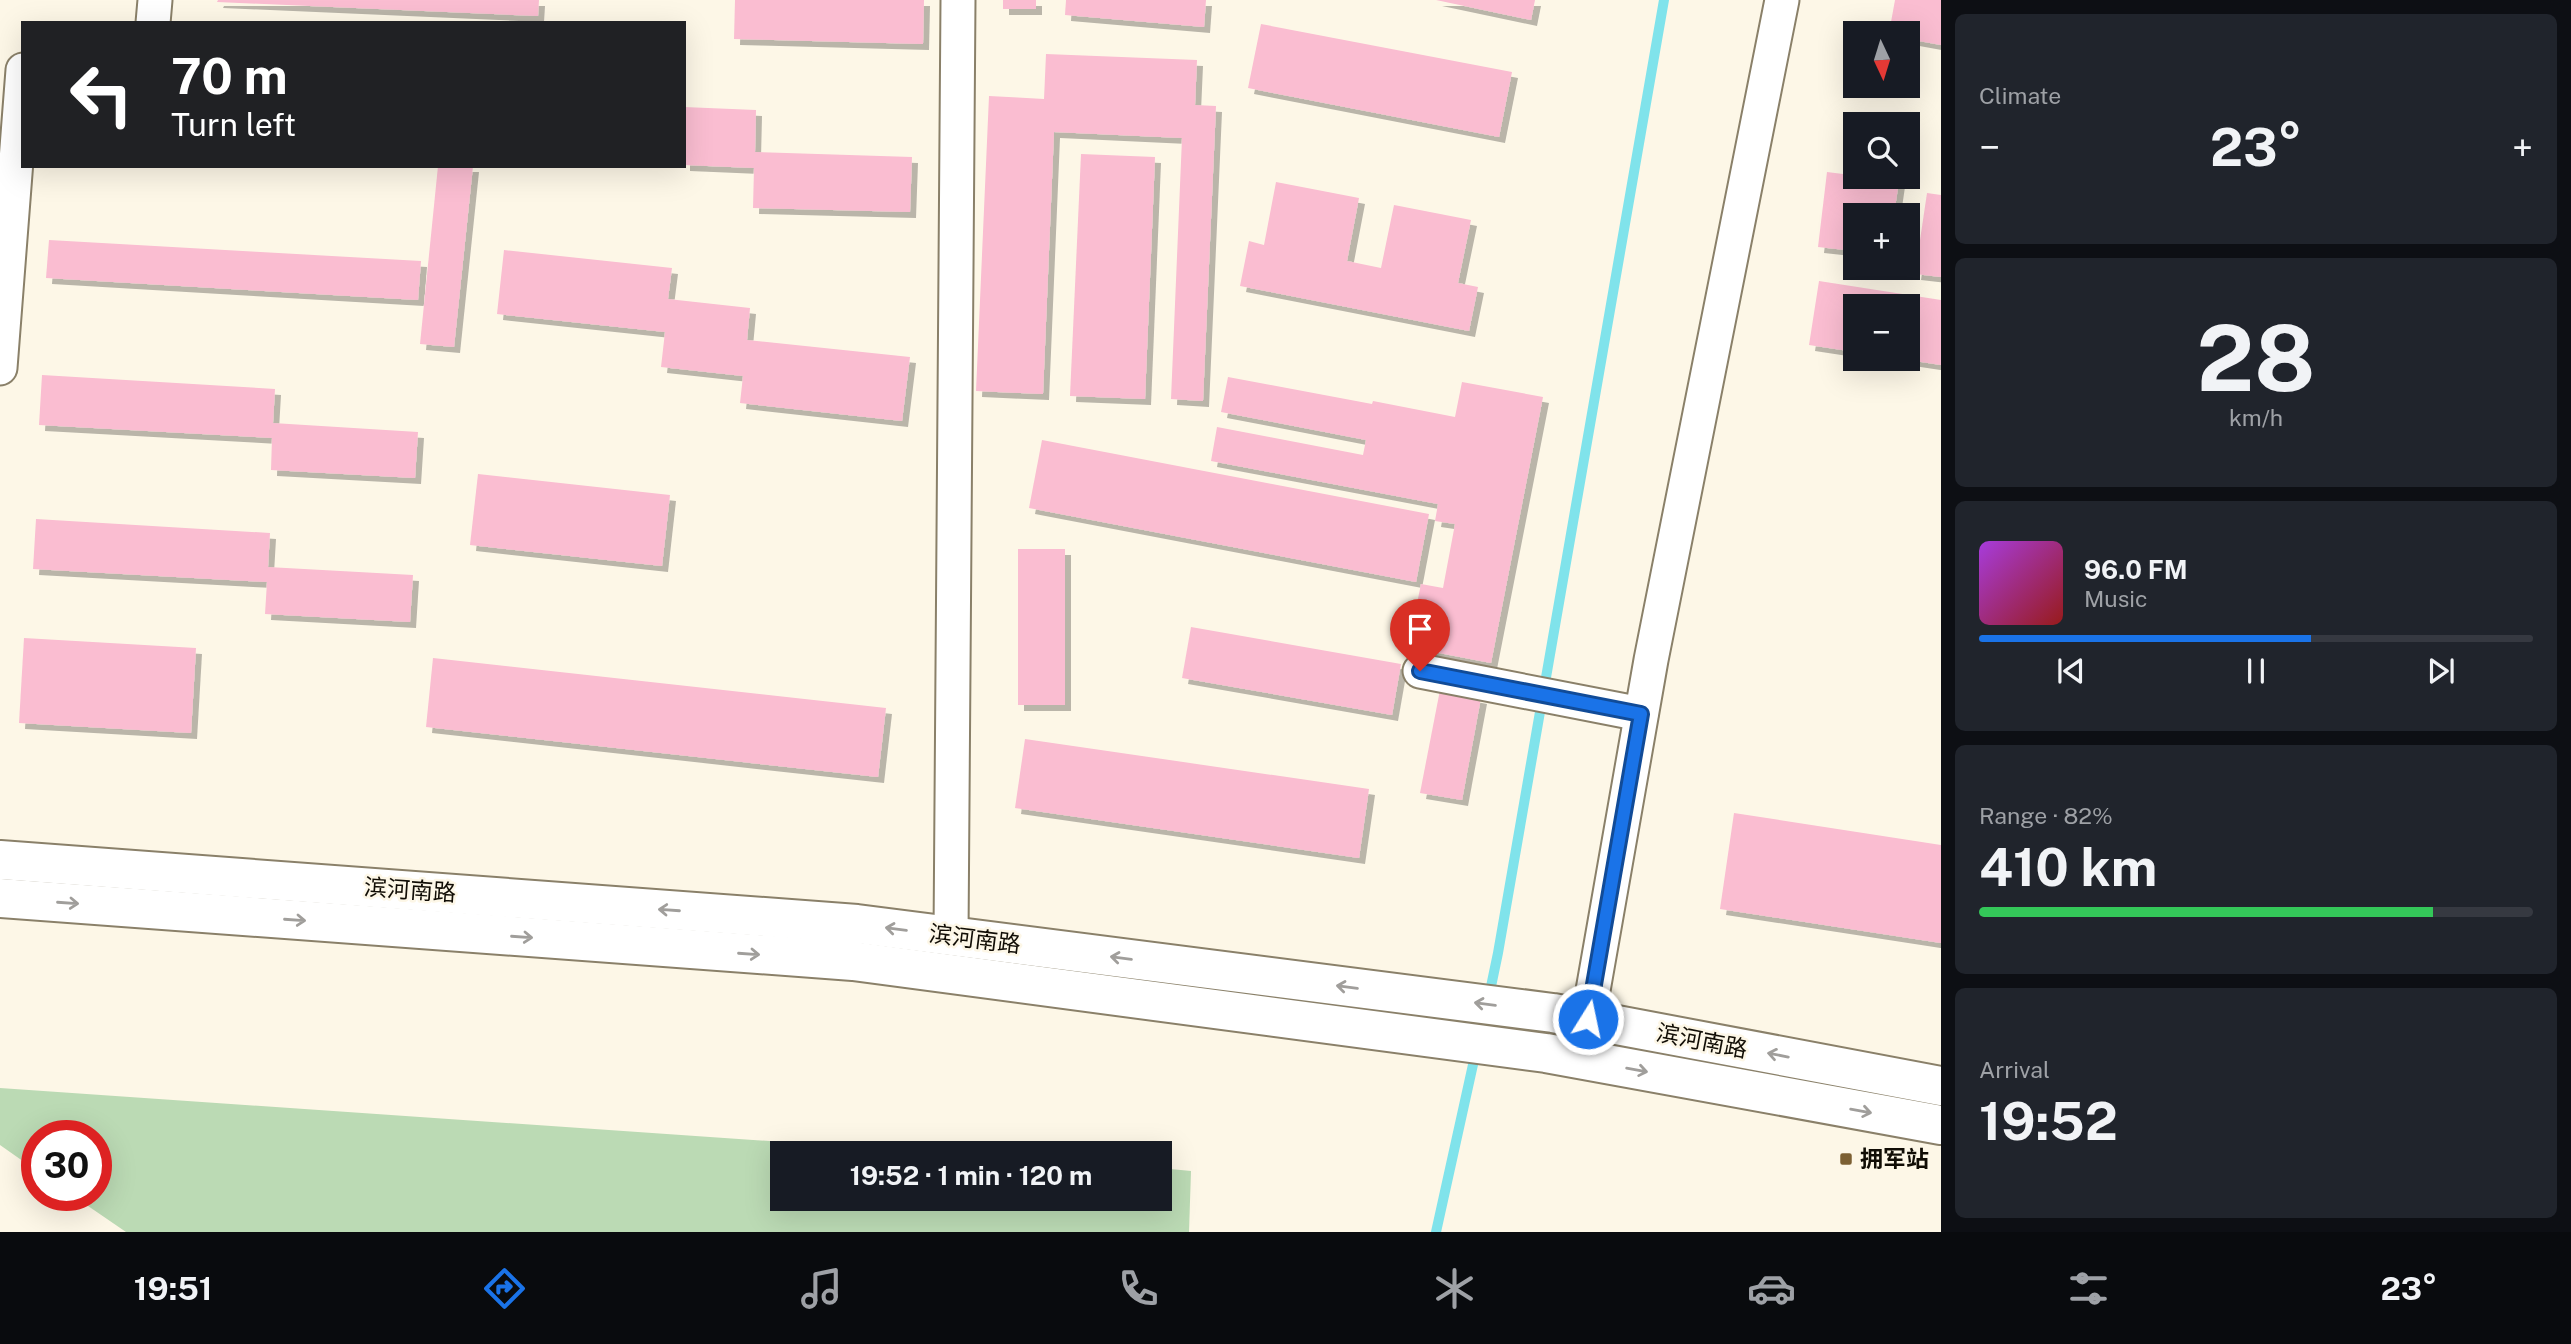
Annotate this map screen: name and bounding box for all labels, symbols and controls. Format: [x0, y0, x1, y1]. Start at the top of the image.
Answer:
north arrow [1843, 21, 1920, 98]
map controls [1843, 21, 1920, 371]
text: 70 m [171, 47, 288, 105]
icon: left [56, 49, 147, 140]
text: Climate [1979, 82, 2061, 109]
text: Turn left [171, 106, 296, 143]
button: search [1843, 112, 1920, 189]
text: 23° [2210, 117, 2302, 178]
text: − [1979, 125, 2000, 170]
text: + [2512, 125, 2533, 170]
button: + [1843, 203, 1920, 280]
button: − [1843, 294, 1920, 371]
text: 28 [2197, 305, 2315, 411]
text: km/h [2229, 404, 2283, 431]
text: 96.0 FM [2084, 554, 2188, 585]
text: Music [2084, 585, 2148, 612]
pin [1390, 599, 1450, 671]
icon: arrive [1401, 610, 1439, 648]
icon: previous [2052, 652, 2090, 690]
icon: pause [2237, 652, 2275, 690]
icon: next [2422, 652, 2460, 690]
text: Range · 82% [1979, 802, 2113, 829]
text: 410 km [1979, 837, 2157, 898]
street label: 滨河南路 [363, 873, 457, 906]
one-way arrow [56, 897, 79, 910]
one-way arrow [658, 903, 681, 916]
one-way arrow [283, 914, 306, 927]
street label: 滨河南路 [928, 919, 1022, 958]
one-way arrow [885, 922, 908, 935]
one-way arrow [510, 931, 533, 944]
one-way arrow [737, 948, 759, 961]
one-way arrow [1110, 951, 1133, 964]
one-way arrow [1336, 980, 1359, 993]
position arrow [1551, 982, 1625, 1056]
one-way arrow [1474, 998, 1497, 1011]
street label: 滨河南路 [1654, 1018, 1750, 1063]
one-way arrow [1767, 1048, 1790, 1062]
text: Arrival [1979, 1056, 2050, 1083]
one-way arrow [1625, 1064, 1648, 1077]
text: 19:52 [1979, 1091, 2118, 1152]
one-way arrow [1849, 1104, 1872, 1118]
speed limit sign: 30 [21, 1120, 112, 1211]
place label: 拥军站 [1860, 1145, 1929, 1172]
marker: 拥军站 [1838, 1151, 1854, 1167]
text: 19:52 · 1 min · 120 m [850, 1160, 1092, 1191]
icon: directions [480, 1264, 529, 1313]
icon: music [797, 1264, 846, 1313]
icon: phone [1114, 1264, 1163, 1313]
icon: climate [1430, 1264, 1479, 1313]
icon: car [1747, 1264, 1796, 1313]
icon: filters [2064, 1264, 2113, 1313]
text: 19:51 [134, 1270, 213, 1307]
text: 23° [2380, 1270, 2437, 1307]

